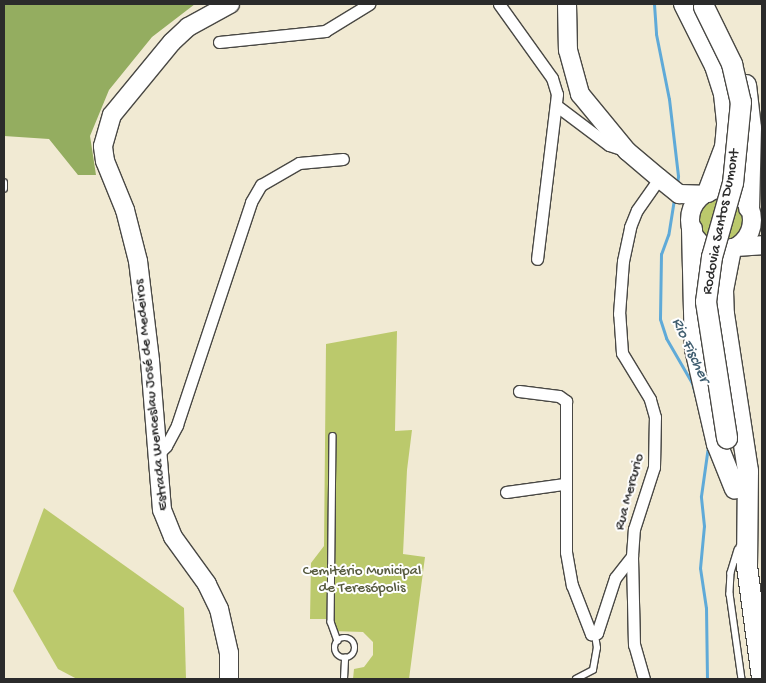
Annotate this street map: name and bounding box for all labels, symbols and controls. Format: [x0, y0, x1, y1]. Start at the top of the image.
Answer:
street label: Rodovia Santos Dumont [699, 148, 745, 296]
street label: Estrada Wenceslau José de Medeiros [131, 278, 173, 512]
water label: Rio Fischer [666, 315, 712, 387]
street label: Rua Mercurio [611, 452, 649, 532]
park label: Cemitério Municipal de Teresópolis [303, 562, 421, 597]

